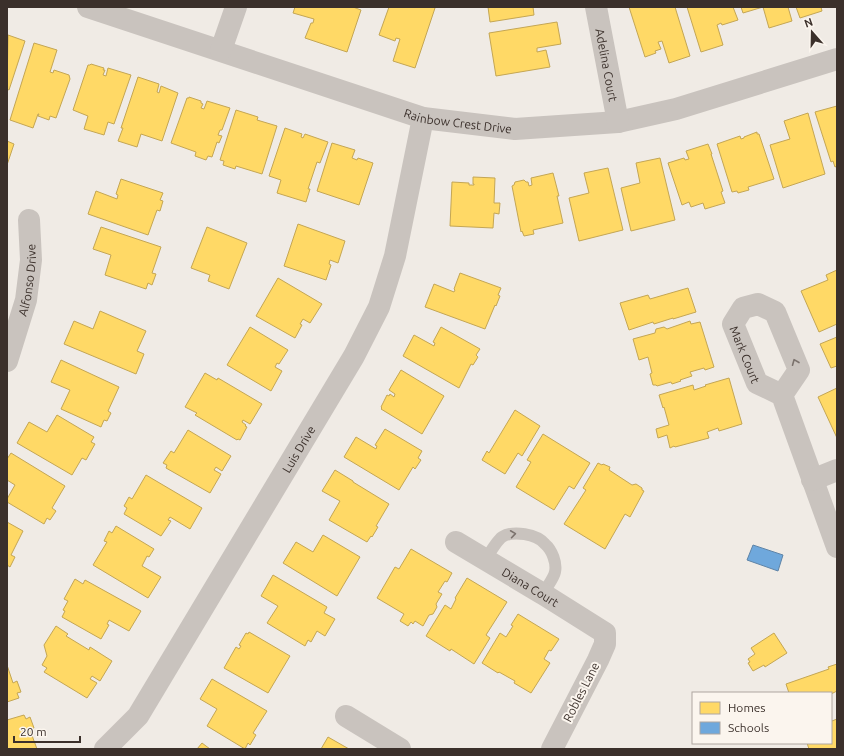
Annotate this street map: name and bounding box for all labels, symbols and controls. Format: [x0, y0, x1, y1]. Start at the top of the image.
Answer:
north arrow [792, 12, 832, 52]
text: N [803, 16, 814, 30]
street label: Adelina Court [594, 27, 620, 103]
street label: Rainbow Crest Drive [402, 106, 513, 135]
street label: Alfonso Drive [15, 243, 38, 318]
street label: Mark Court [728, 324, 763, 385]
one-way arrow [792, 359, 800, 366]
street label: Luis Drive [279, 423, 317, 475]
one-way arrow [509, 530, 516, 539]
street label: Diana Court [500, 565, 562, 609]
street label: Robles Lane [560, 660, 602, 724]
legend [692, 692, 832, 744]
text: Homes [728, 701, 766, 714]
scale bar [14, 718, 80, 744]
text: Schools [728, 721, 769, 734]
text: 20 m [20, 725, 47, 738]

